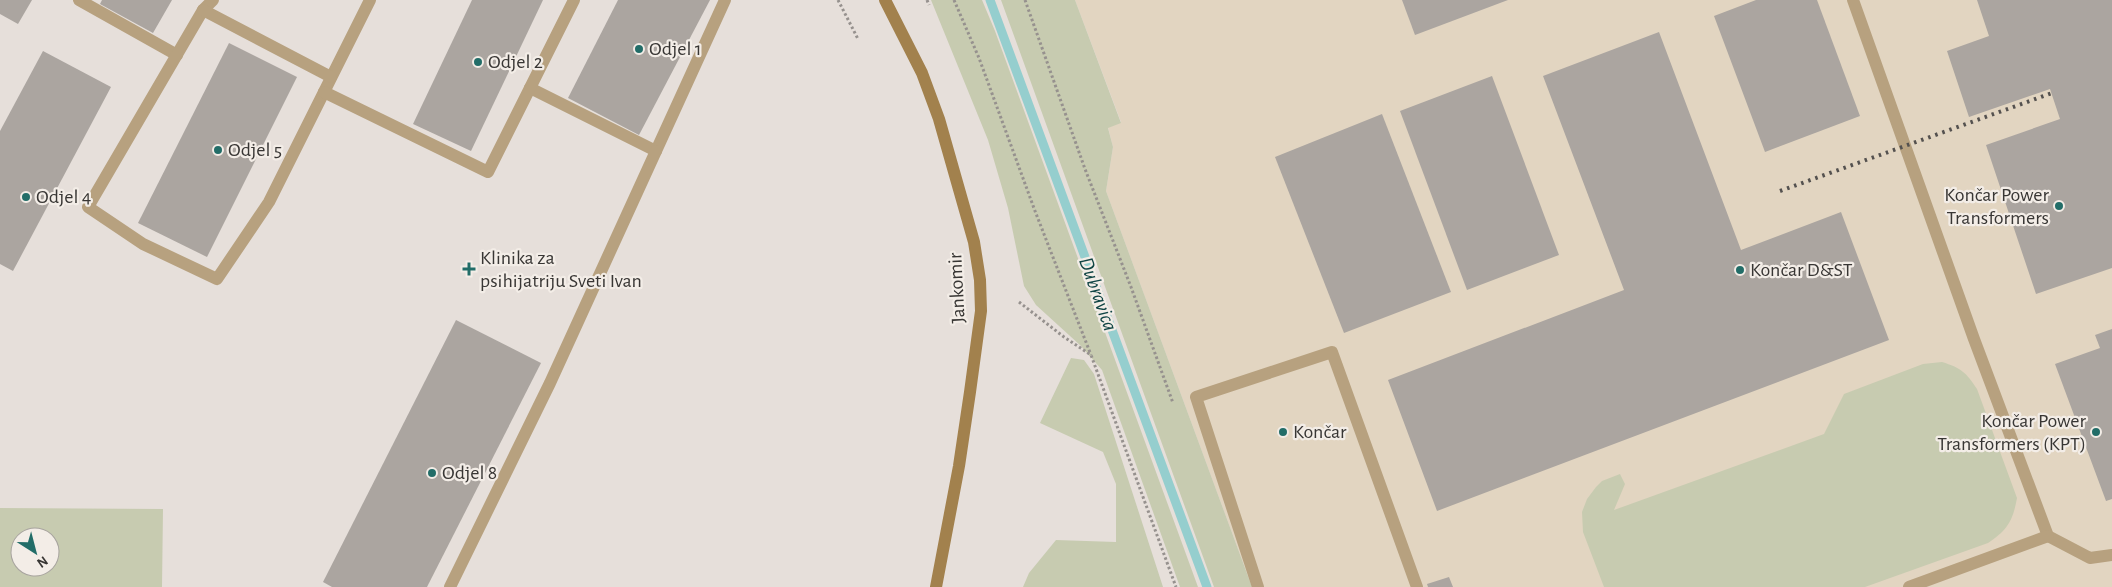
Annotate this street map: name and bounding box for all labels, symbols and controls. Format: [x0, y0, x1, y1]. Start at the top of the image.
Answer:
place label: Odjel 1 [649, 39, 702, 59]
marker: Odjel 1 [633, 43, 645, 55]
place label: Odjel 2 [488, 52, 543, 72]
marker: Odjel 2 [472, 56, 484, 68]
place label: Odjel 5 [228, 140, 282, 160]
marker: Odjel 5 [212, 144, 224, 156]
place label: Končar Power Transformers [1944, 185, 2050, 228]
place label: Odjel 4 [36, 187, 91, 207]
marker: Odjel 4 [20, 191, 32, 203]
marker: Končar Power Transformers [2053, 200, 2065, 212]
place label: Klinika za psihijatriju Sveti Ivan [480, 248, 642, 291]
street label: Jankomir [945, 252, 969, 324]
water label: Dubravica [1075, 254, 1121, 334]
place label: Končar D&ST [1750, 260, 1853, 280]
marker: Klinika za psihijatriju Sveti Ivan [462, 262, 476, 276]
marker: Končar D&ST [1734, 264, 1746, 276]
place label: Končar Power Transformers (KPT) [1937, 411, 2087, 454]
place label: Končar [1293, 422, 1347, 442]
marker: Končar [1277, 426, 1289, 438]
marker: Končar Power Transformers (KPT) [2090, 426, 2102, 438]
place label: Odjel 8 [442, 463, 497, 483]
marker: Odjel 8 [426, 467, 438, 479]
north arrow [10, 527, 60, 577]
text: N [34, 553, 50, 570]

